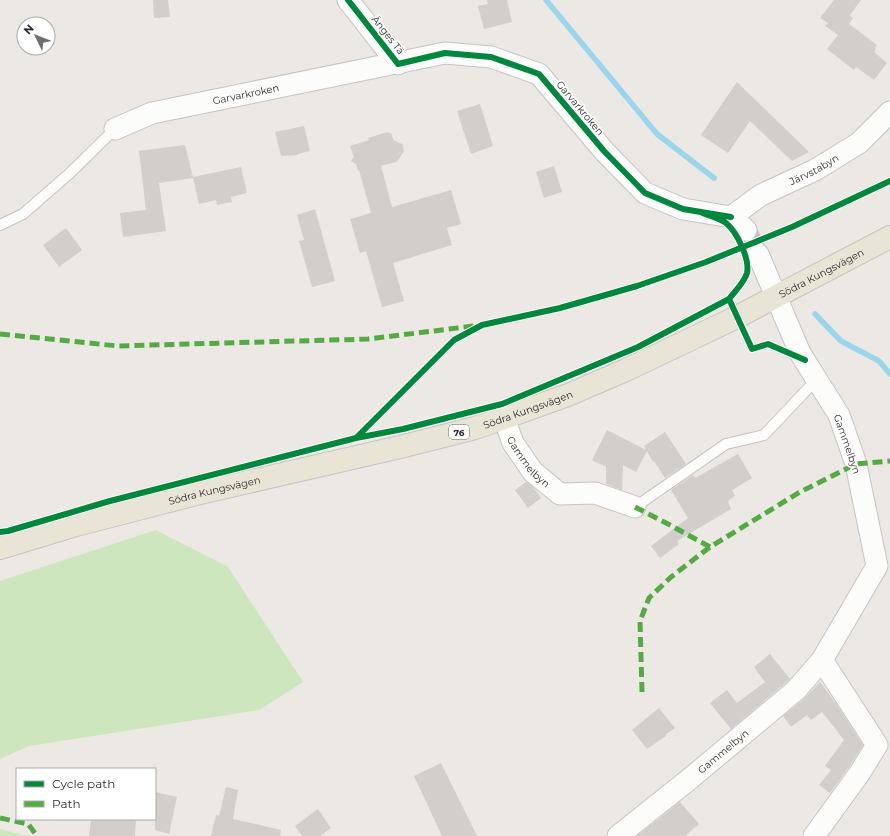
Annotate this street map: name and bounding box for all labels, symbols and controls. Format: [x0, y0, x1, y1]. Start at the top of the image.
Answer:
street label: Änges Tä [369, 13, 407, 57]
north arrow [16, 16, 56, 56]
text: N [21, 21, 37, 37]
street label: Garvarkroken [553, 78, 607, 138]
street label: Garvarkroken [211, 81, 280, 107]
street label: Järvstabyn [786, 151, 841, 188]
street label: Södra Kungsvägen [777, 245, 866, 301]
street label: Södra Kungsvägen [481, 387, 575, 431]
street label: Gammelbyn [831, 412, 863, 476]
road number: 76 [449, 425, 469, 439]
street label: Gammelbyn [505, 434, 553, 490]
street label: Södra Kungsvägen [167, 473, 262, 507]
street label: Gammelbyn [695, 726, 751, 776]
legend [16, 768, 156, 820]
text: Cycle path [52, 776, 115, 791]
text: Path [52, 796, 81, 811]

